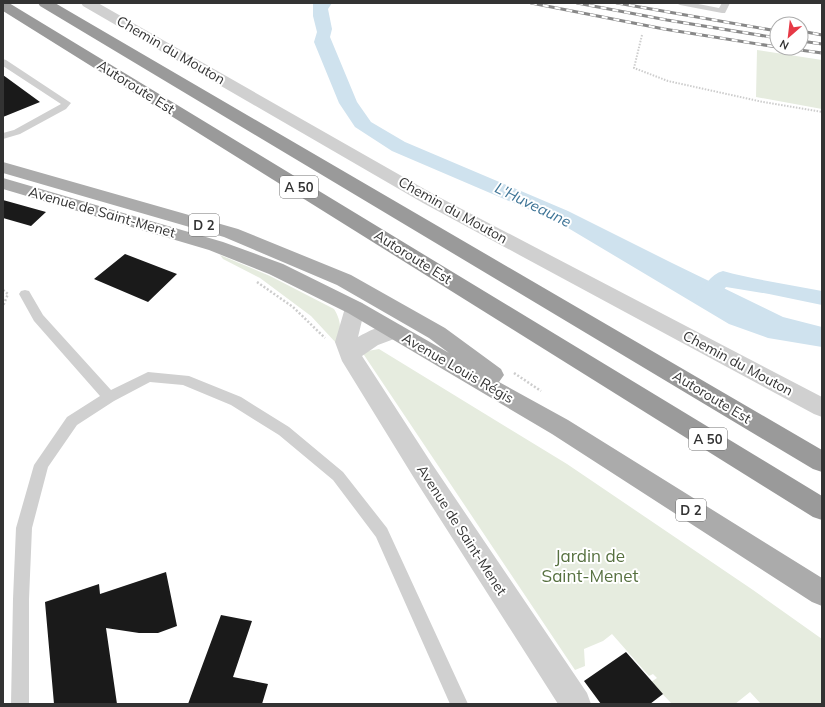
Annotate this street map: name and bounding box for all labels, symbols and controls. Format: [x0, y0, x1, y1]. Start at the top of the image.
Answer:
street label: Chemin du Mouton [114, 12, 228, 88]
north arrow [769, 16, 809, 56]
text: N [777, 37, 791, 53]
street label: Autoroute Est [94, 56, 178, 118]
street label: Chemin du Mouton [395, 173, 511, 247]
road number: A 50 [280, 176, 318, 198]
water label: L'Huveaune [492, 178, 574, 231]
street label: Avenue de Saint-Menet [27, 182, 178, 242]
road number: D 2 [189, 214, 219, 236]
street label: Autoroute Est [371, 226, 455, 288]
street label: Chemin du Mouton [680, 326, 796, 400]
street label: Avenue Louis Régis [399, 329, 517, 407]
street label: Autoroute Est [670, 367, 755, 427]
road number: A 50 [689, 428, 727, 450]
street label: Avenue de Saint-Menet [413, 461, 511, 599]
road number: D 2 [676, 499, 706, 521]
park label: Jardin de Saint-Menet [542, 545, 638, 586]

